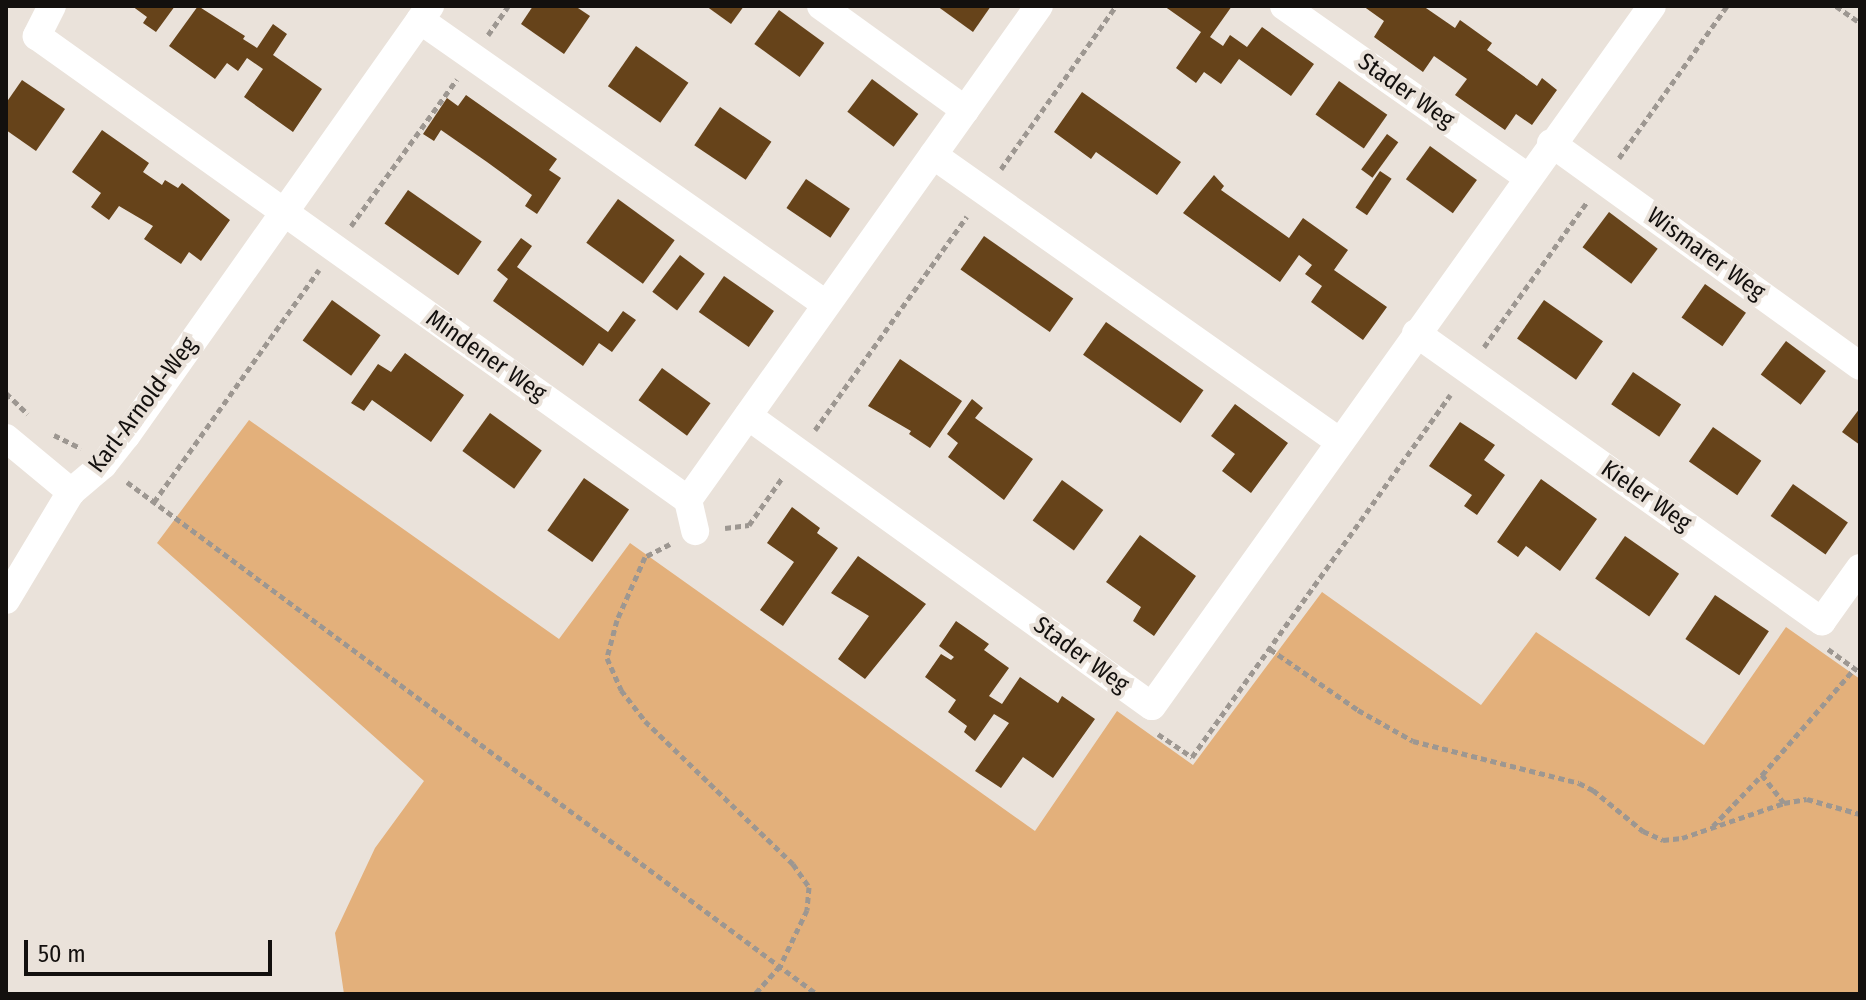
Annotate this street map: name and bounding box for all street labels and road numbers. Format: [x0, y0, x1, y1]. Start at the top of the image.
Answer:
street label: Stader Weg [1352, 47, 1460, 135]
street label: Wismarer Weg [1641, 202, 1771, 306]
street label: Mindener Weg [420, 304, 552, 408]
street label: Karl-Arnold-Weg [83, 331, 203, 479]
street label: Kieler Weg [1595, 455, 1697, 537]
street label: Stader Weg [1028, 611, 1134, 699]

